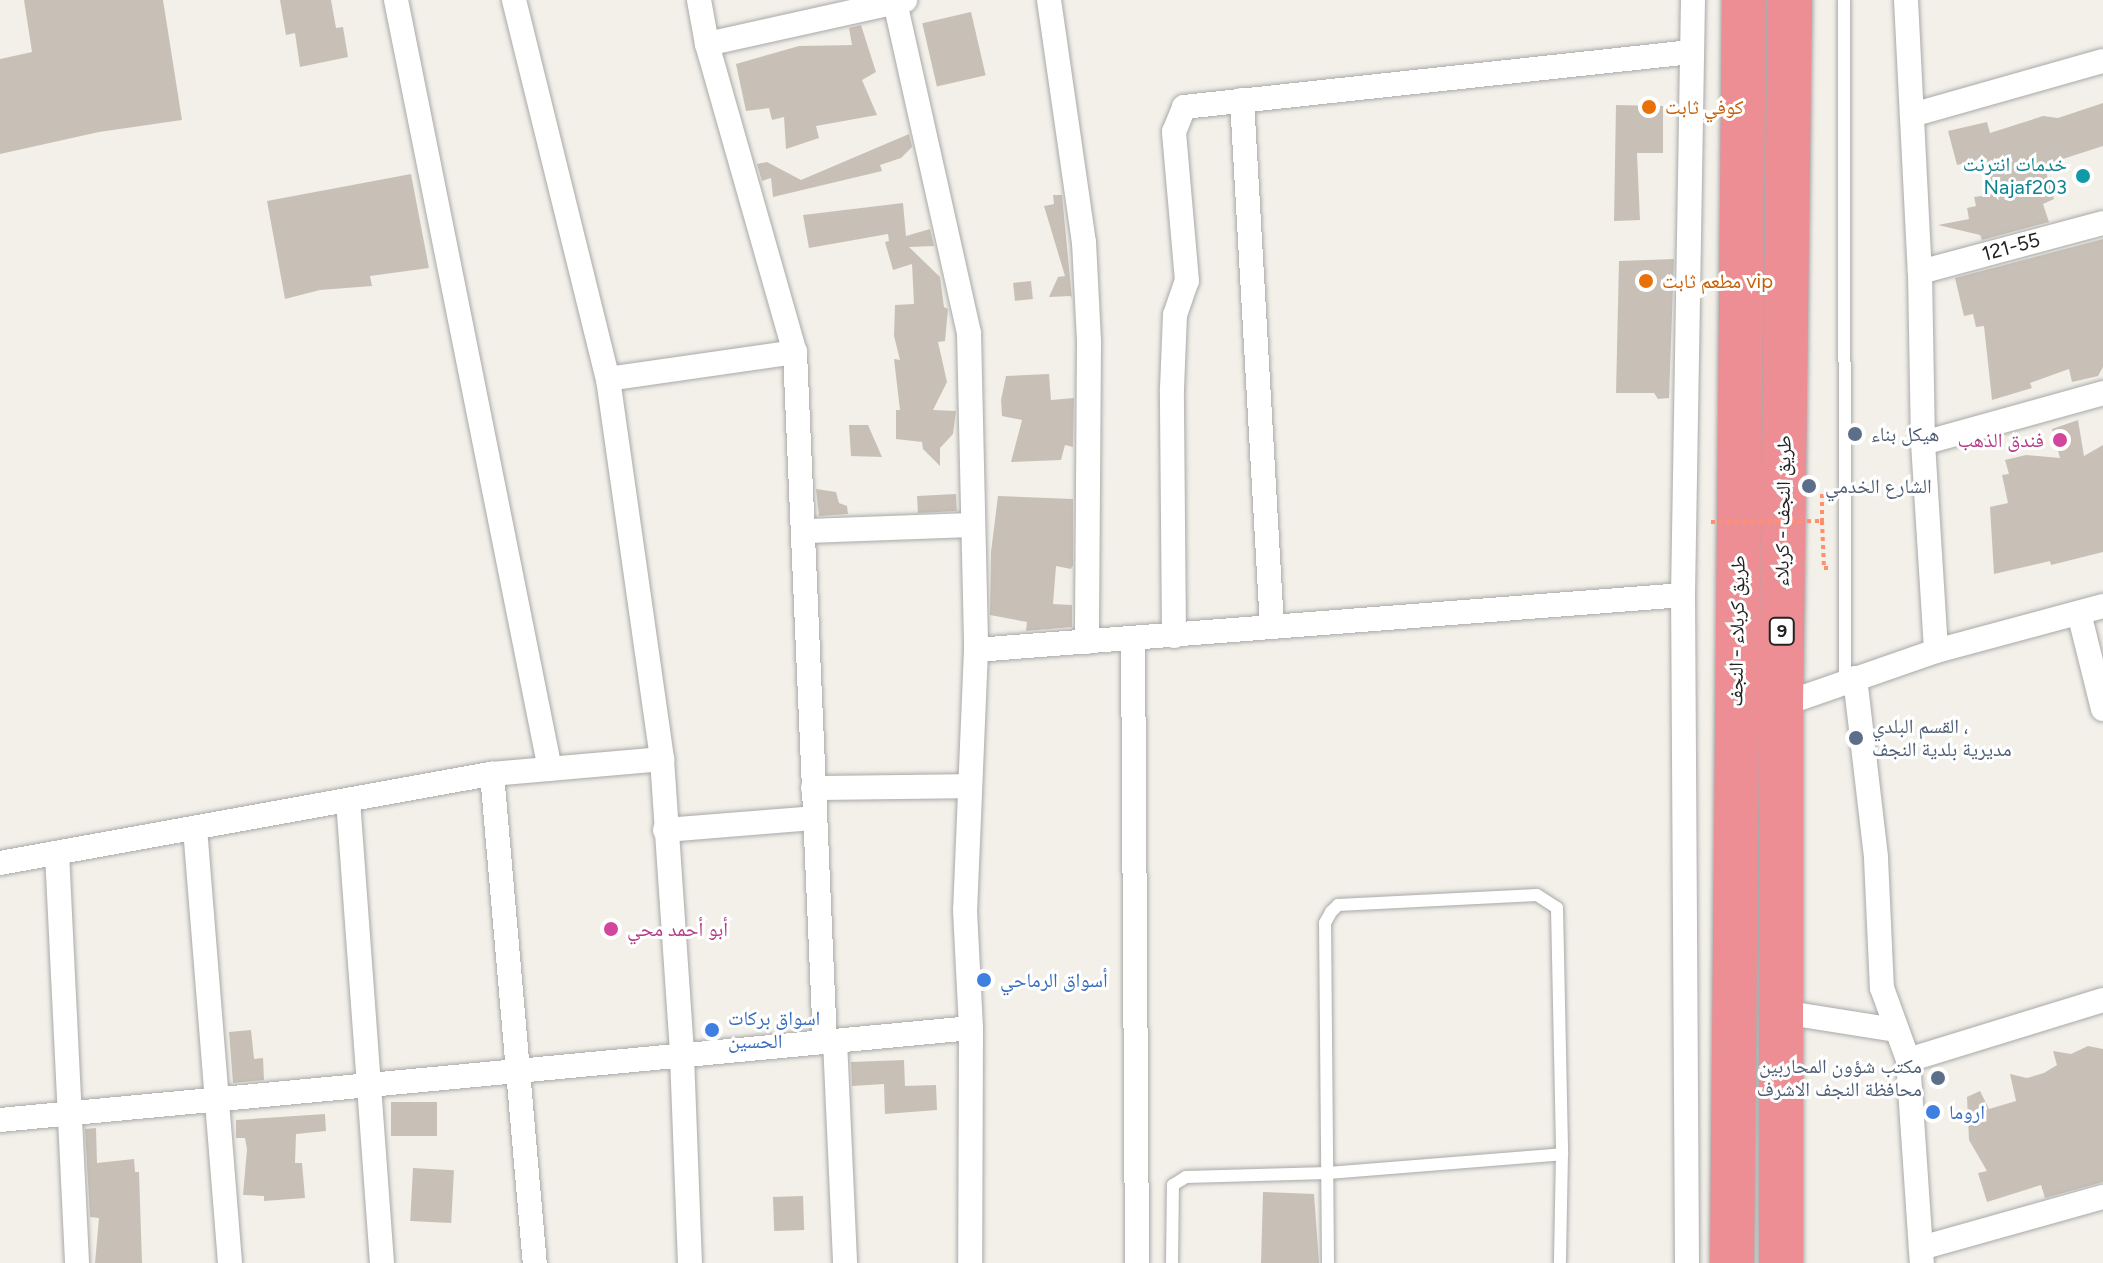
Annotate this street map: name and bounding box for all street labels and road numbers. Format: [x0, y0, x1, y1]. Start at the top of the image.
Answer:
street label: 121-55 [1979, 228, 2043, 266]
street label: طريق النجف - کربلاء [1770, 435, 1796, 587]
street label: طريق کربلاء - النجف [1724, 555, 1750, 707]
road number: 9 [1768, 617, 1796, 645]

